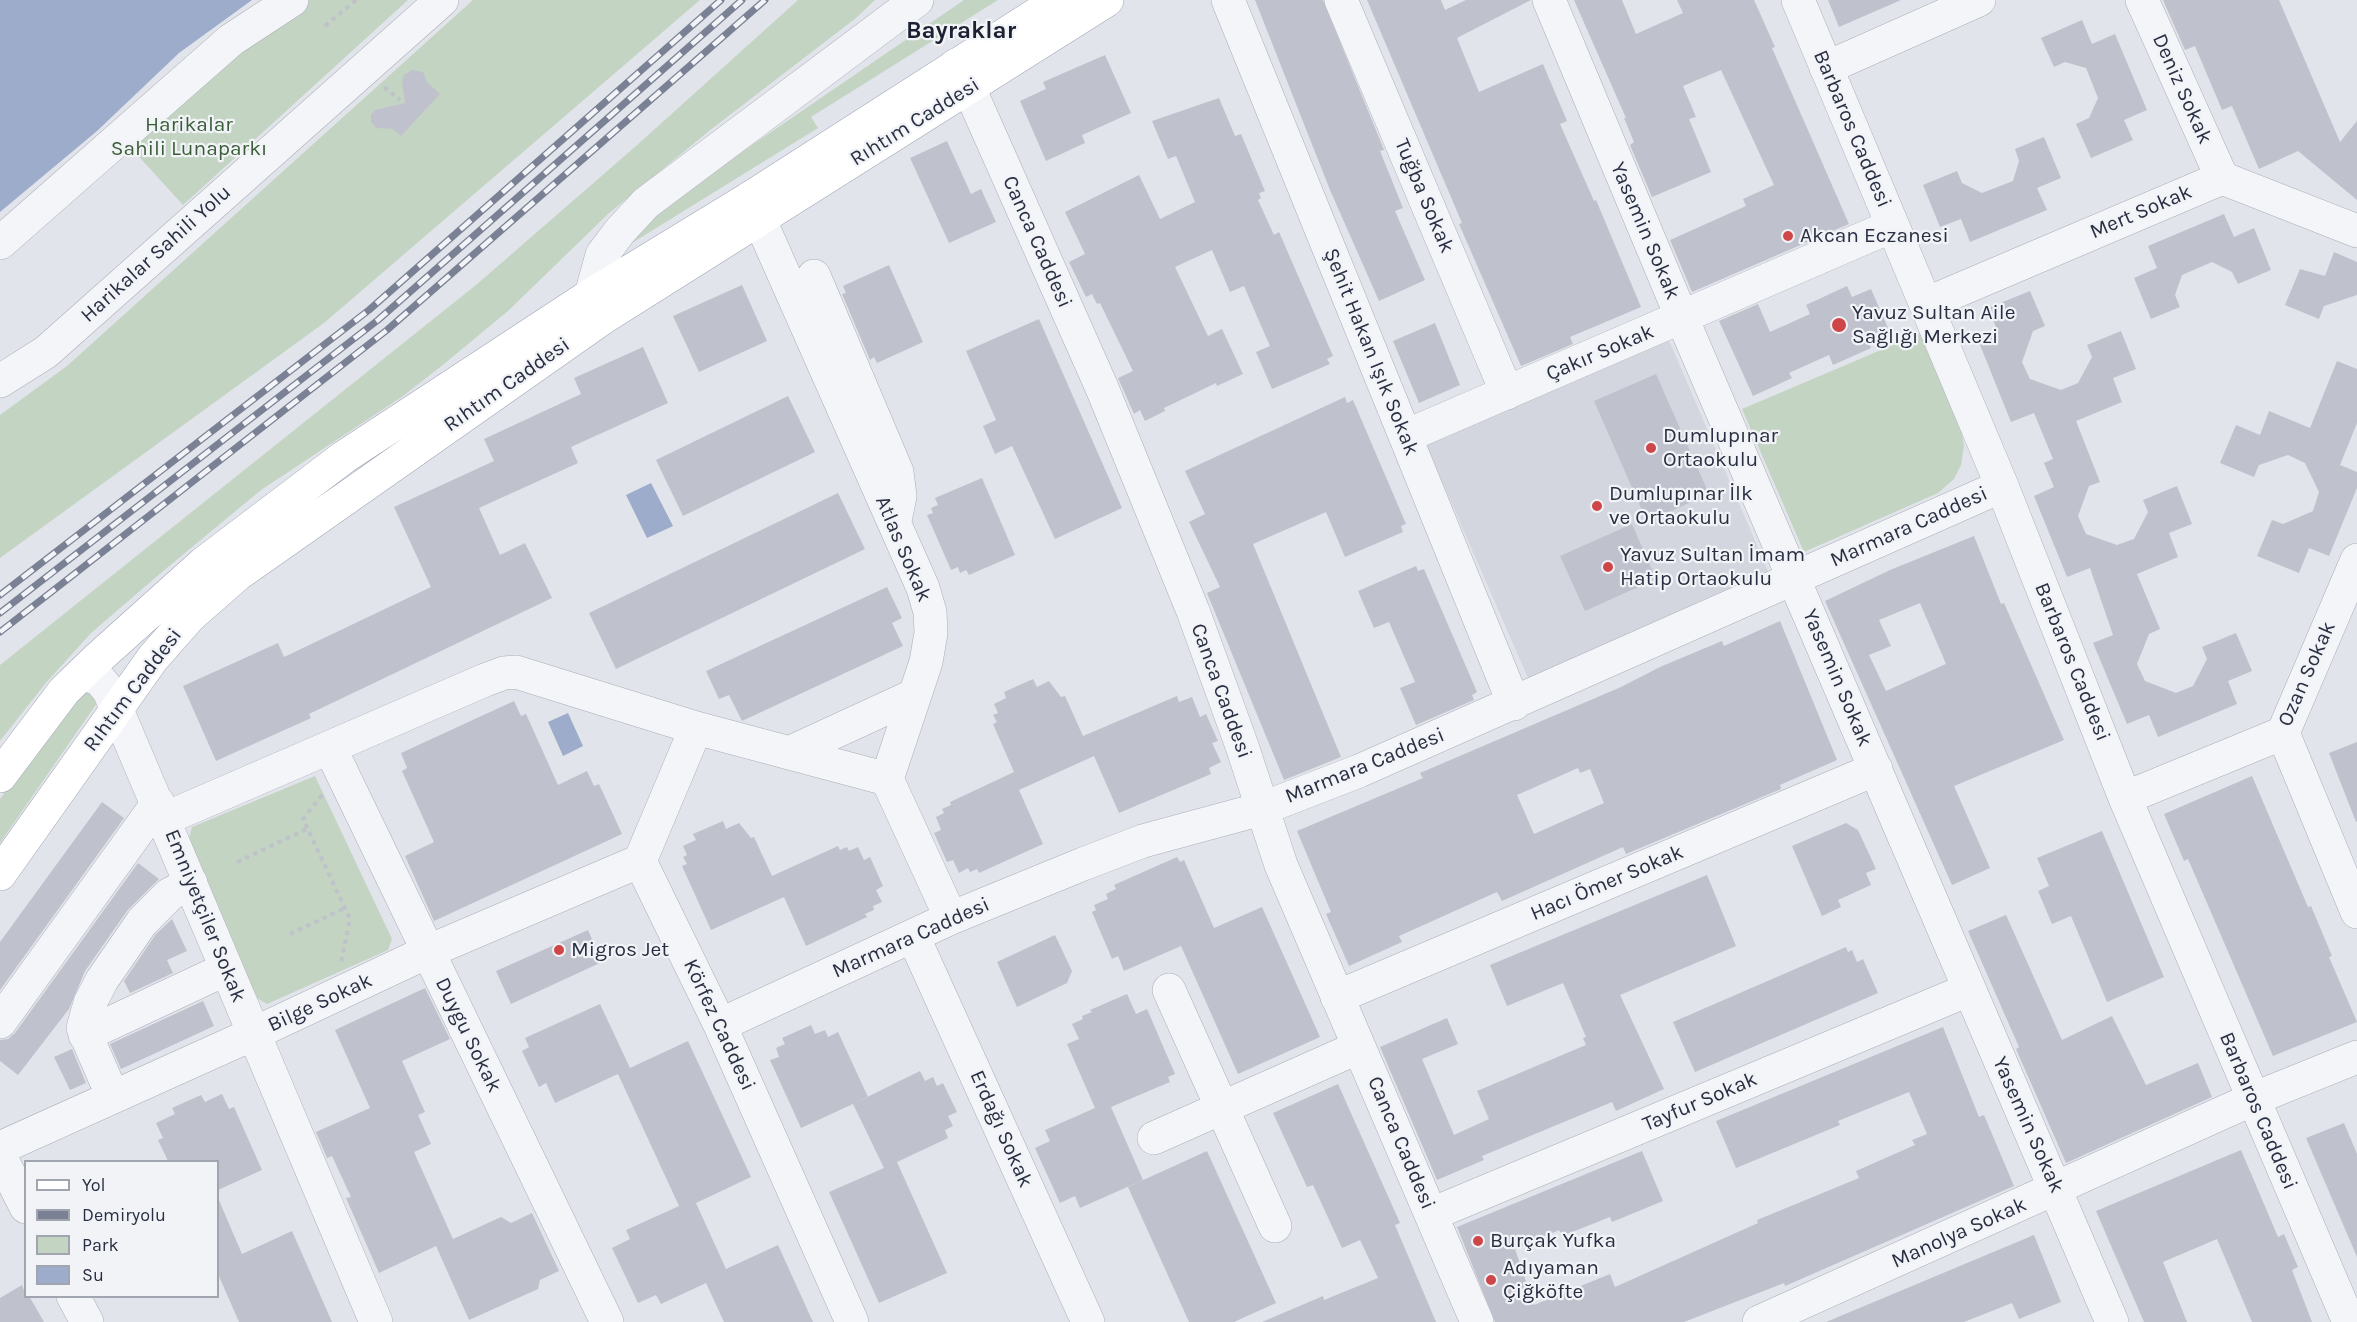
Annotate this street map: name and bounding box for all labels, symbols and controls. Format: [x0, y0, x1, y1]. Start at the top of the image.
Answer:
district label: Bayraklar [906, 17, 1016, 45]
street label: Deniz Sokak [2147, 30, 2217, 148]
street label: Barbaros Caddesi [1807, 46, 1897, 212]
street label: Rıhtım Caddesi [846, 72, 984, 172]
park label: Harikalar Sahili Lunaparkı [111, 112, 267, 162]
street label: Tuğba Sokak [1389, 135, 1459, 257]
street label: Yasemin Sokak [1605, 159, 1685, 303]
street label: Canca Caddesi [997, 172, 1077, 312]
street label: Mert Sokak [2086, 179, 2196, 245]
street label: Harikalar Sahili Yolu [76, 180, 236, 328]
place label: Akcan Eczanesi [1800, 223, 1949, 249]
marker: Akcan Eczanesi [1781, 229, 1795, 243]
street label: Şehit Hakan Işık Sokak [1318, 245, 1424, 459]
place label: Yavuz Sultan Aile Sağlığı Merkezi [1852, 300, 2015, 350]
marker: Yavuz Sultan Aile Sağlığı Merkezi [1830, 316, 1848, 334]
street label: Çakır Sokak [1542, 319, 1658, 387]
street label: Rıhtım Caddesi [439, 332, 575, 438]
place label: Dumlupınar Ortaokulu [1663, 423, 1778, 473]
marker: Dumlupınar Ortaokulu [1644, 441, 1658, 455]
place label: Dumlupınar İlk ve Ortaokulu [1609, 481, 1753, 531]
street label: Marmara Caddesi [1826, 481, 1992, 573]
street label: Atlas Sokak [869, 492, 937, 606]
marker: Dumlupınar İlk ve Ortaokulu [1590, 499, 1604, 513]
place label: Yavuz Sultan İmam Hatip Ortaokulu [1620, 542, 1805, 592]
marker: Yavuz Sultan İmam Hatip Ortaokulu [1601, 560, 1615, 574]
street label: Barbaros Caddesi [2029, 579, 2115, 745]
street label: Yasemin Sokak [1797, 606, 1877, 750]
street label: Ozan Sokak [2273, 618, 2341, 730]
street label: Canca Caddesi [1185, 620, 1257, 762]
street label: Rıhtım Caddesi [78, 623, 188, 757]
street label: Marmara Caddesi [1282, 723, 1448, 809]
street label: Emniyetçiler Sokak [159, 826, 251, 1006]
street label: Hacı Ömer Sokak [1527, 839, 1687, 927]
street label: Marmara Caddesi [828, 892, 994, 984]
place label: Migros Jet [571, 937, 669, 963]
marker: Migros Jet [552, 943, 566, 957]
street label: Körfez Caddesi [678, 955, 760, 1095]
street label: Bilge Sokak [264, 968, 376, 1038]
street label: Duygu Sokak [429, 973, 507, 1097]
street label: Barbaros Caddesi [2213, 1028, 2303, 1194]
street label: Yasemin Sokak [1987, 1053, 2069, 1197]
street label: Erdağı Sokak [964, 1066, 1038, 1192]
street label: Tayfur Sokak [1639, 1067, 1761, 1137]
street label: Canca Caddesi [1362, 1073, 1440, 1213]
legend [24, 1160, 219, 1298]
text: Yol [82, 1174, 106, 1196]
street label: Manolya Sokak [1888, 1192, 2030, 1274]
text: Demiryolu [82, 1204, 166, 1226]
place label: Burçak Yufka [1490, 1228, 1616, 1254]
text: Park [82, 1234, 119, 1256]
marker: Burçak Yufka [1471, 1234, 1485, 1248]
place label: Adıyaman Çiğköfte [1503, 1255, 1599, 1305]
text: Su [82, 1264, 104, 1286]
marker: Adıyaman Çiğköfte [1484, 1273, 1498, 1287]

